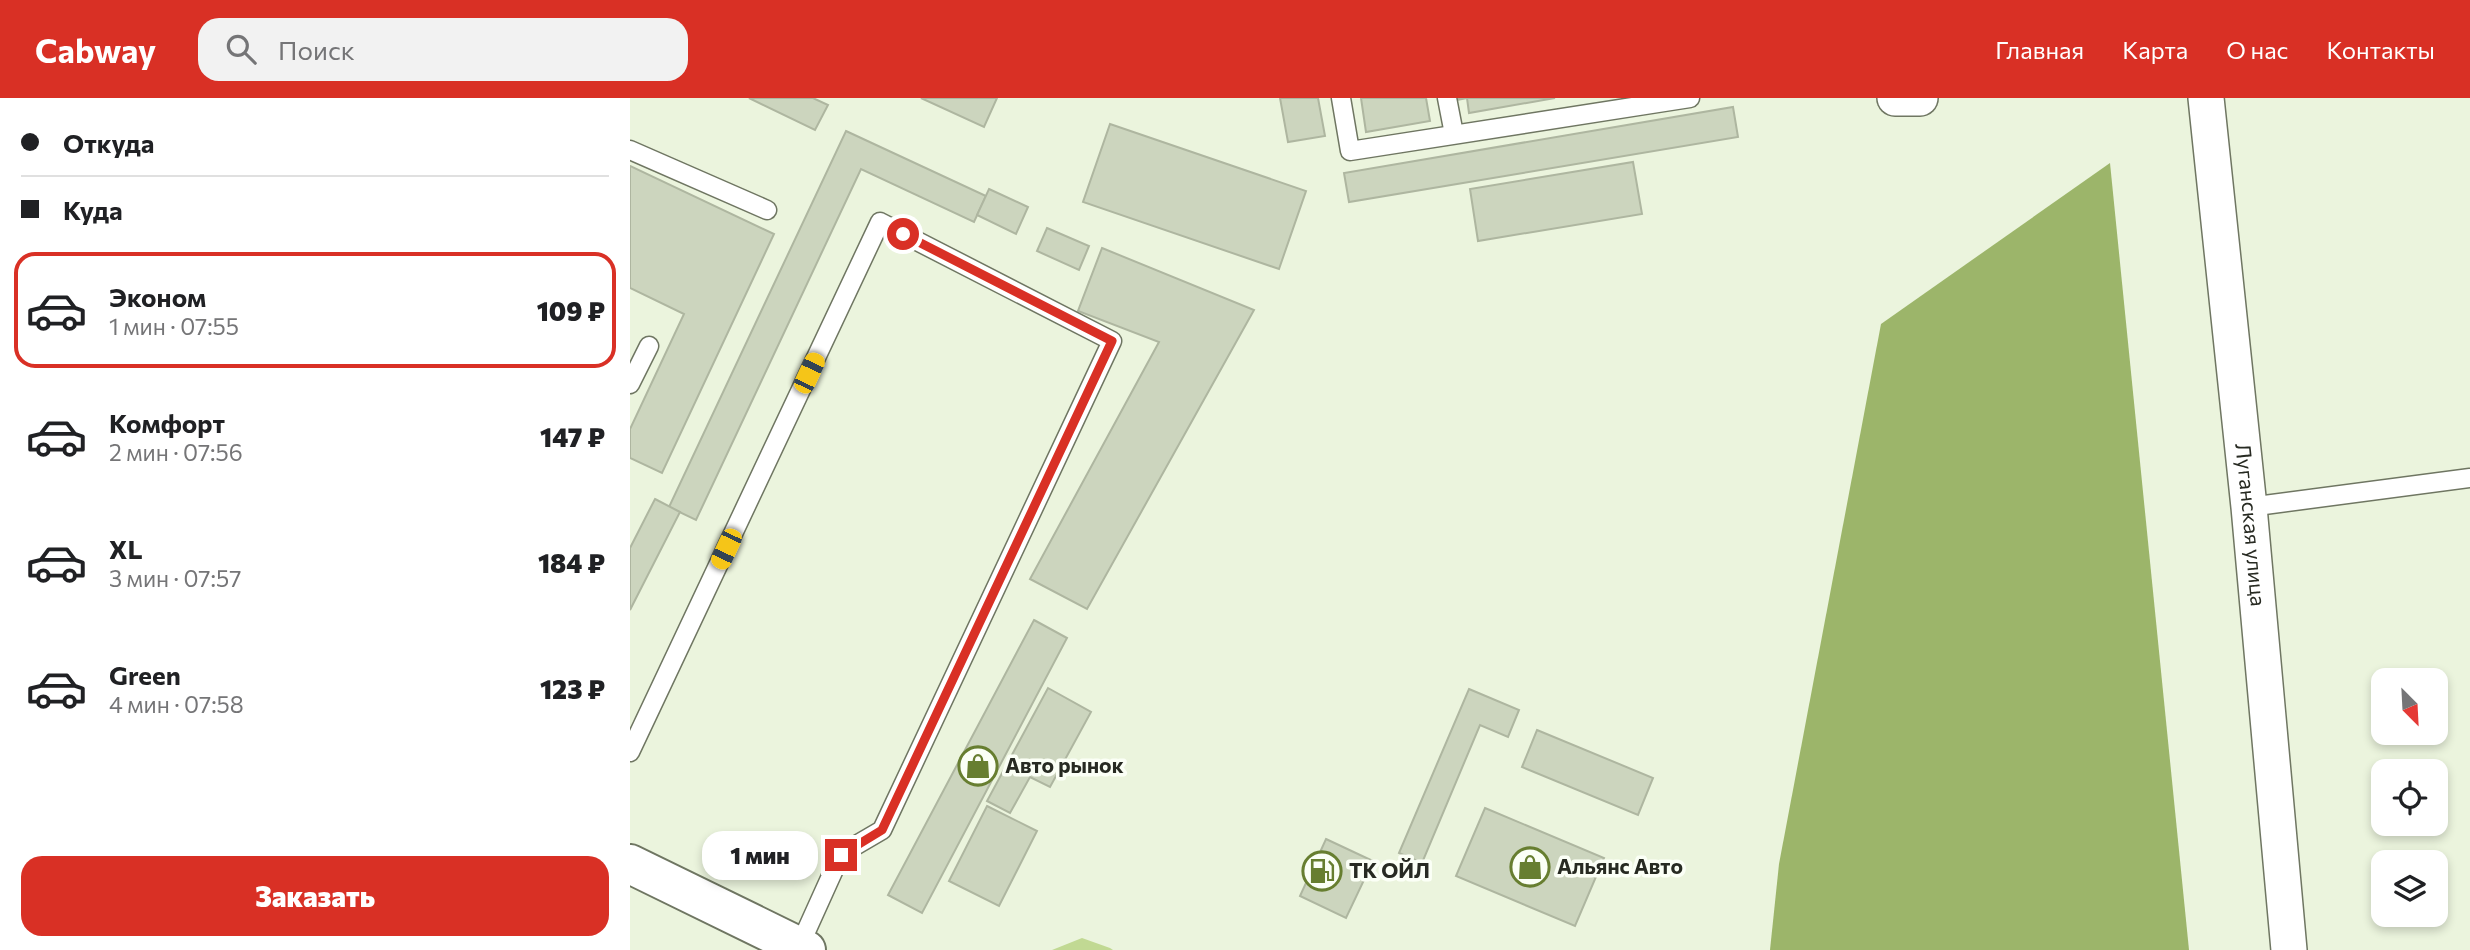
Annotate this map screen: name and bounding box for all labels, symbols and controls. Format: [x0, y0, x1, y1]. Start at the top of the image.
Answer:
search box [198, 18, 688, 81]
text: Cabway [35, 29, 156, 70]
icon: search [222, 30, 260, 68]
text: Поиск [278, 34, 355, 65]
text: Главная [1995, 35, 2084, 64]
text: Карта [2122, 35, 2188, 64]
text: О нас [2226, 35, 2288, 64]
text: Контакты [2326, 35, 2435, 64]
text: Откуда [63, 127, 154, 158]
text: Куда [63, 194, 123, 225]
route start [887, 218, 919, 250]
icon: car [25, 279, 88, 342]
text: Эконом [109, 281, 206, 312]
text: 109 ₽ [537, 295, 605, 326]
text: 1 мин · 07:55 [109, 312, 239, 340]
car [791, 350, 828, 396]
icon: car [25, 405, 88, 468]
text: Комфорт [109, 407, 225, 438]
text: 147 ₽ [540, 421, 605, 452]
text: 2 мин · 07:56 [109, 438, 243, 466]
street label: Луганская улица [2231, 442, 2272, 607]
car [708, 526, 745, 572]
icon: car [25, 531, 88, 594]
text: XL [109, 533, 143, 564]
text: 184 ₽ [538, 547, 605, 578]
text: 3 мин · 07:57 [109, 564, 241, 592]
icon: car [25, 657, 88, 720]
text: Green [109, 659, 181, 690]
north arrow [2371, 668, 2448, 746]
map controls [2371, 668, 2448, 927]
text: 123 ₽ [540, 673, 605, 704]
text: 4 мин · 07:58 [109, 690, 244, 718]
shop icon: Авто рынок [957, 745, 999, 787]
place label: Авто рынок [1005, 752, 1124, 777]
button: locate [2371, 759, 2448, 836]
callout: 1 мин [701, 830, 816, 880]
route end [825, 839, 857, 871]
text: 1 мин [730, 841, 790, 869]
shop icon: Альянс Авто [1509, 846, 1551, 888]
fuel station icon: ТК ОЙЛ [1301, 850, 1343, 892]
button: layers [2371, 850, 2448, 927]
place label: Альянс Авто [1557, 853, 1683, 878]
button: Заказать [21, 856, 609, 936]
place label: ТК ОЙЛ [1349, 857, 1430, 882]

